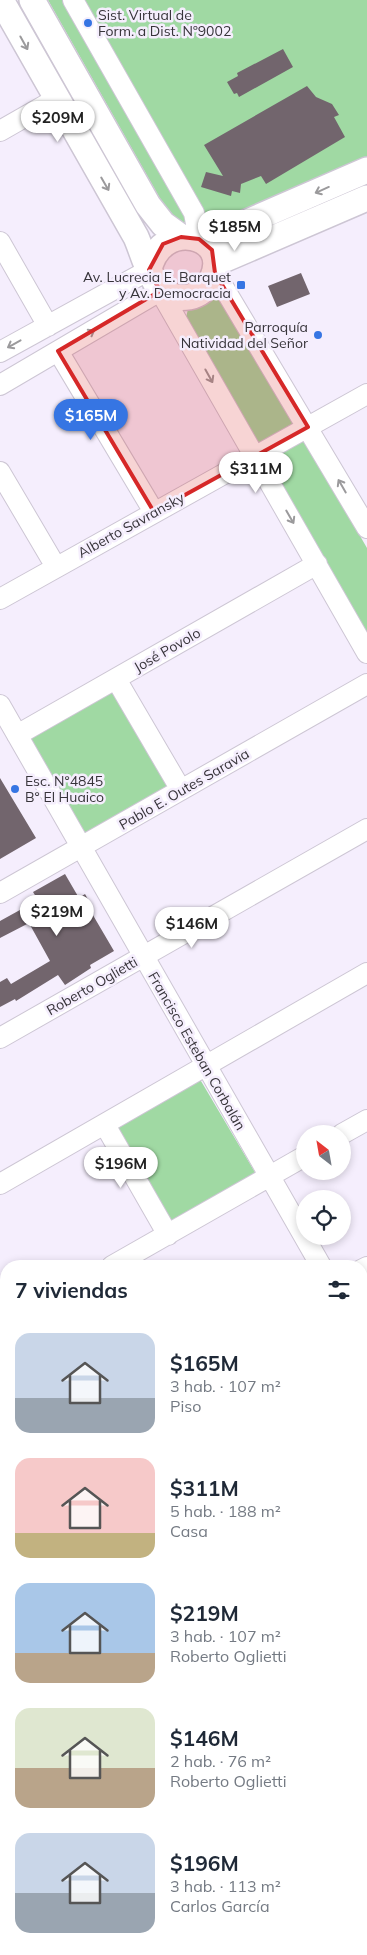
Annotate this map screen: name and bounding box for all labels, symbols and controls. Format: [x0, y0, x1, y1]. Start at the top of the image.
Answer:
place label: Sist. Virtual de Form. a Dist. Nº9002 [98, 6, 231, 40]
marker: Sist. Virtual de Form. a Dist. Nº9002 [82, 17, 94, 29]
one-way arrow [20, 35, 30, 49]
pin: $209M [23, 100, 93, 143]
text: $209M [32, 107, 84, 127]
one-way arrow [100, 176, 110, 190]
one-way arrow [315, 185, 330, 195]
pin: $185M [200, 210, 270, 252]
text: $185M [209, 216, 261, 236]
place label: Av. Lucrecia E. Barquet y Av. Democracia [83, 268, 231, 302]
marker: Av. Lucrecia E. Barquet y Av. Democracia [235, 279, 247, 291]
place label: Parroquía Natividad del Señor [181, 318, 309, 352]
one-way arrow [80, 328, 94, 338]
marker: Parroquía Natividad del Señor [312, 329, 324, 341]
one-way arrow [7, 339, 22, 349]
one-way arrow [205, 368, 215, 383]
pin: $165M [56, 398, 126, 441]
text: $165M [65, 405, 117, 425]
pin: $311M [221, 452, 291, 494]
text: $311M [230, 458, 282, 478]
one-way arrow [337, 479, 347, 493]
street label: Alberto Savransky [75, 488, 188, 562]
one-way arrow [285, 510, 295, 524]
street label: José Povolo [130, 624, 204, 676]
street label: Pablo E. Outes Saravia [116, 744, 252, 834]
place label: Esc. N°4845 B° El Huaico [25, 772, 104, 806]
marker: Esc. N°4845 B° El Huaico [9, 783, 21, 795]
pin: $219M [22, 894, 92, 937]
text: $219M [31, 901, 83, 921]
pin: $146M [157, 906, 227, 949]
text: $146M [166, 913, 218, 933]
street label: Roberto Oglietti [43, 953, 141, 1019]
street label: Francisco Esteban Corbalán [144, 969, 250, 1133]
north arrow [296, 1125, 351, 1180]
map controls [296, 1125, 351, 1245]
pin: $196M [86, 1146, 156, 1189]
text: $196M [95, 1153, 147, 1173]
button: locate [296, 1190, 351, 1245]
icon: filters [325, 1276, 353, 1304]
text: 7 viviendas [15, 1277, 128, 1303]
text: $165M [170, 1350, 239, 1376]
icon: home [55, 1353, 115, 1413]
text: 3 hab. · 107 m² [170, 1376, 281, 1396]
text: Piso [170, 1396, 201, 1416]
text: $311M [170, 1475, 239, 1501]
icon: home [55, 1478, 115, 1538]
text: 5 hab. · 188 m² [170, 1501, 281, 1521]
text: Casa [170, 1521, 208, 1541]
text: $219M [170, 1600, 239, 1626]
icon: home [55, 1603, 115, 1663]
text: 3 hab. · 107 m² [170, 1626, 281, 1646]
text: Roberto Oglietti [170, 1646, 287, 1666]
text: $146M [170, 1725, 239, 1751]
icon: home [55, 1728, 115, 1788]
text: 2 hab. · 76 m² [170, 1751, 271, 1771]
text: Roberto Oglietti [170, 1771, 287, 1791]
text: $196M [170, 1850, 239, 1876]
icon: home [55, 1853, 115, 1913]
text: 3 hab. · 113 m² [170, 1876, 281, 1896]
text: Carlos García [170, 1896, 269, 1916]

